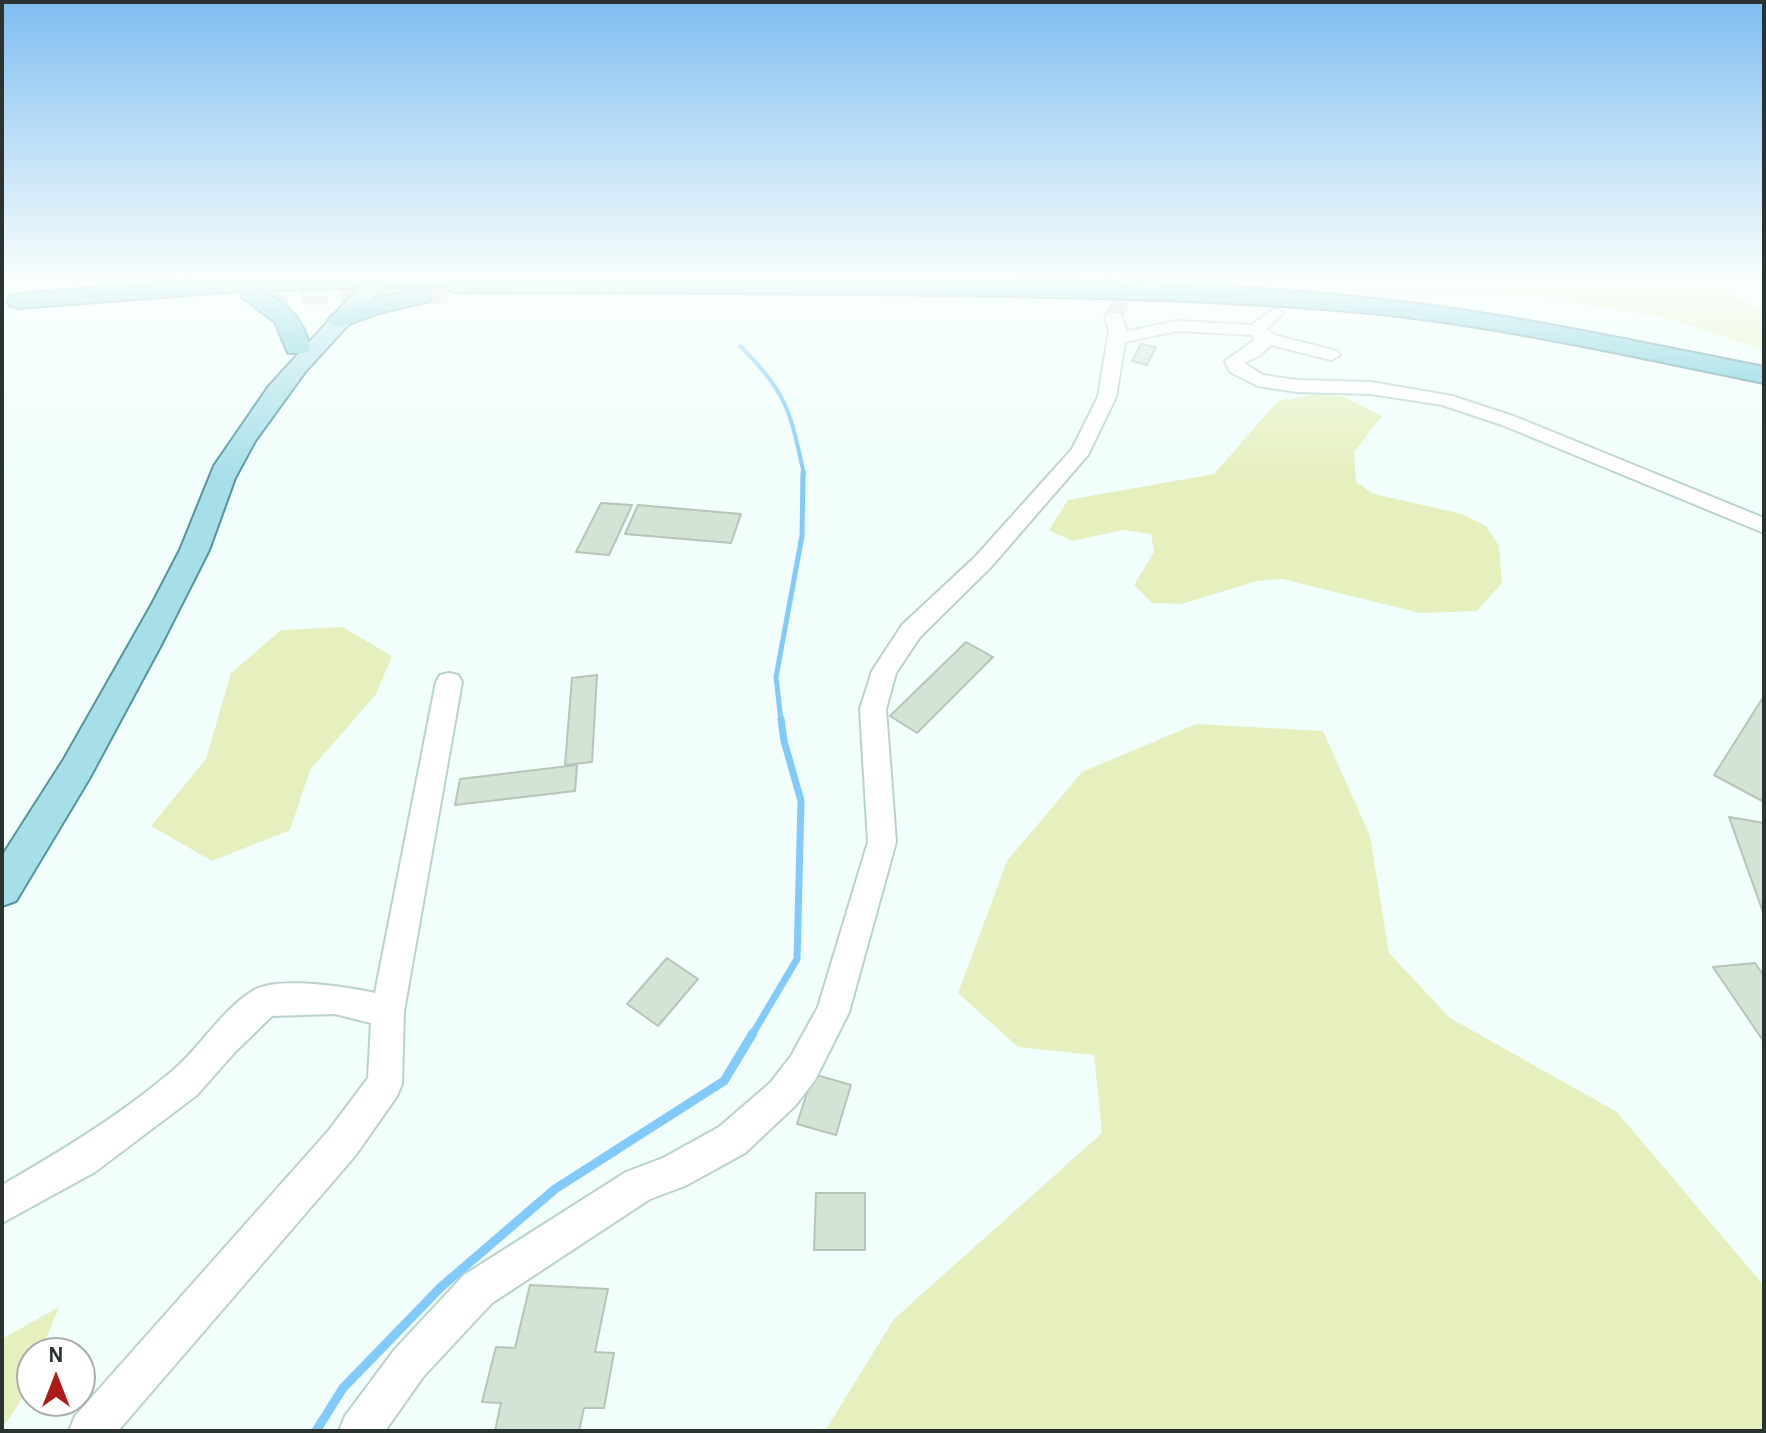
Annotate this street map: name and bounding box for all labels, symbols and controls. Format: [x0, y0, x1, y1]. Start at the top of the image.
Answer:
north arrow [16, 1337, 96, 1417]
text: N [48, 1344, 64, 1366]

